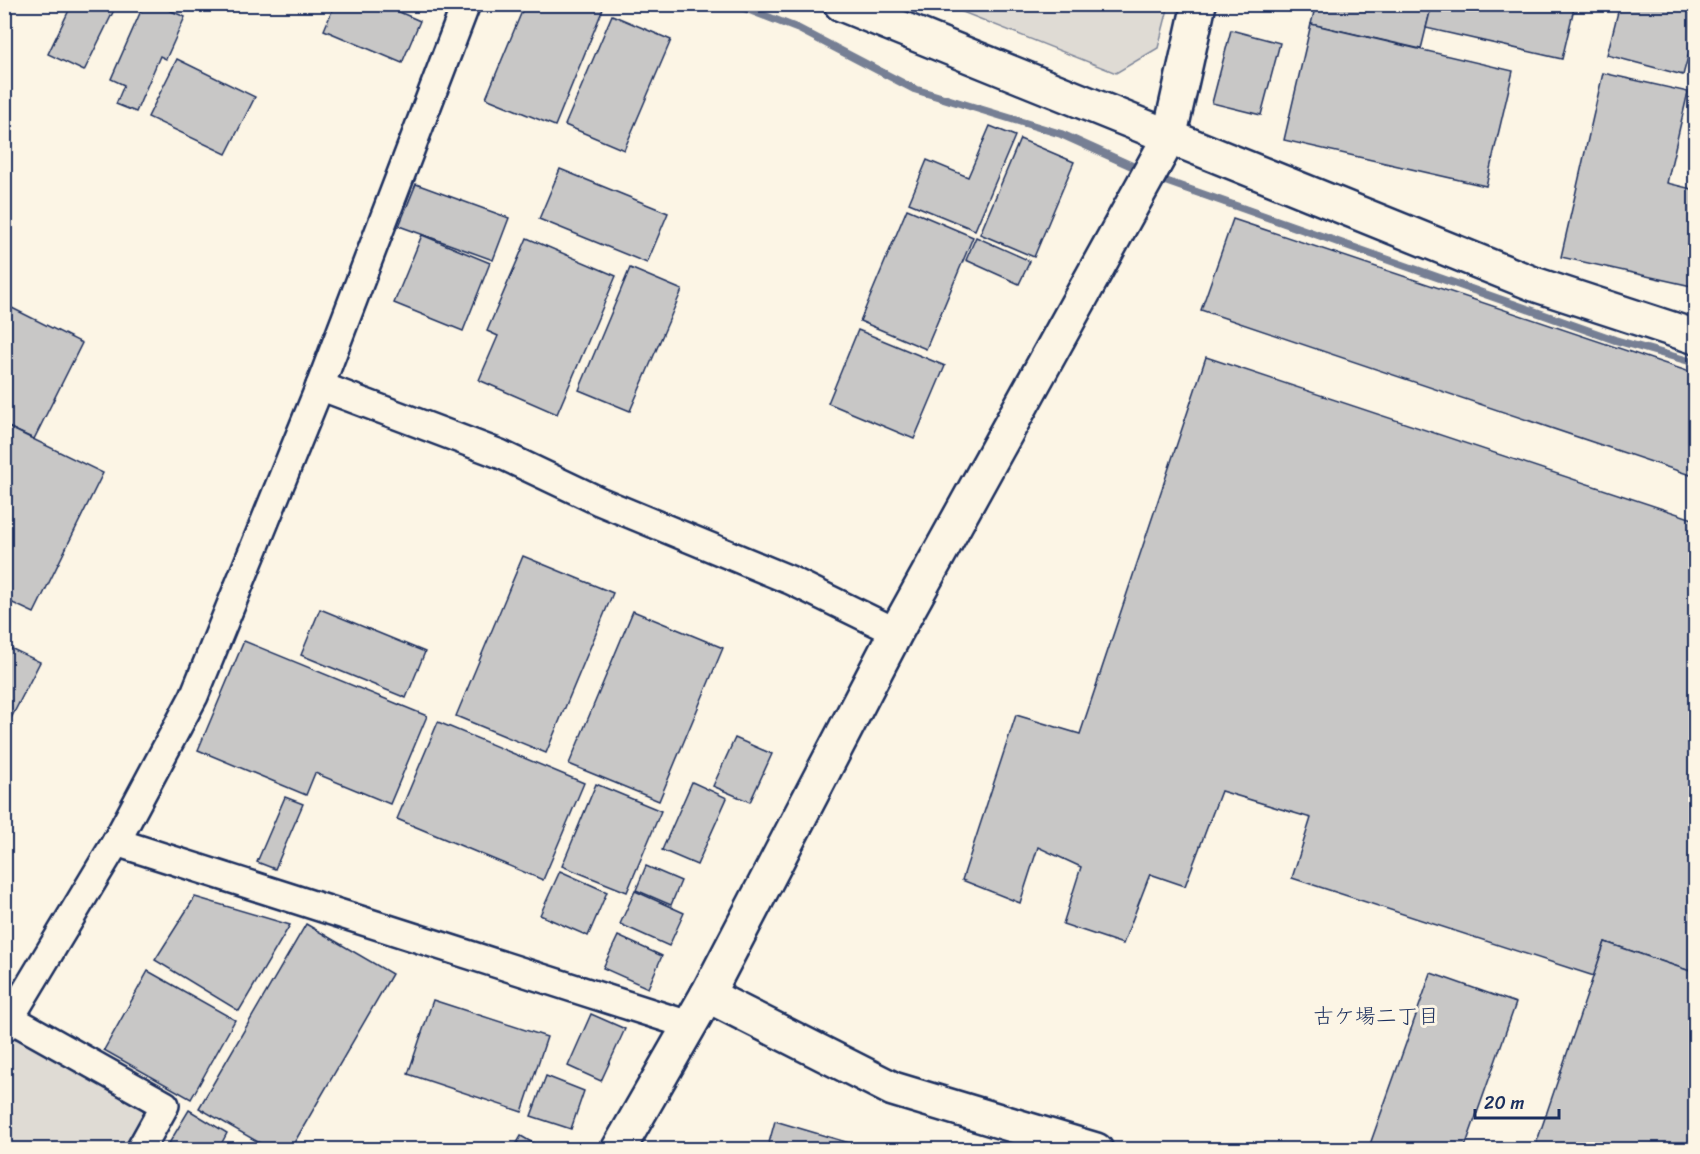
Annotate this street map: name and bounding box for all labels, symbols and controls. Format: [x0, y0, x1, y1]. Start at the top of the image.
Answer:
district label: 古ケ場二丁目 [1313, 997, 1439, 1035]
scale bar [1475, 1082, 1559, 1120]
text: 20 m [1484, 1087, 1524, 1119]

